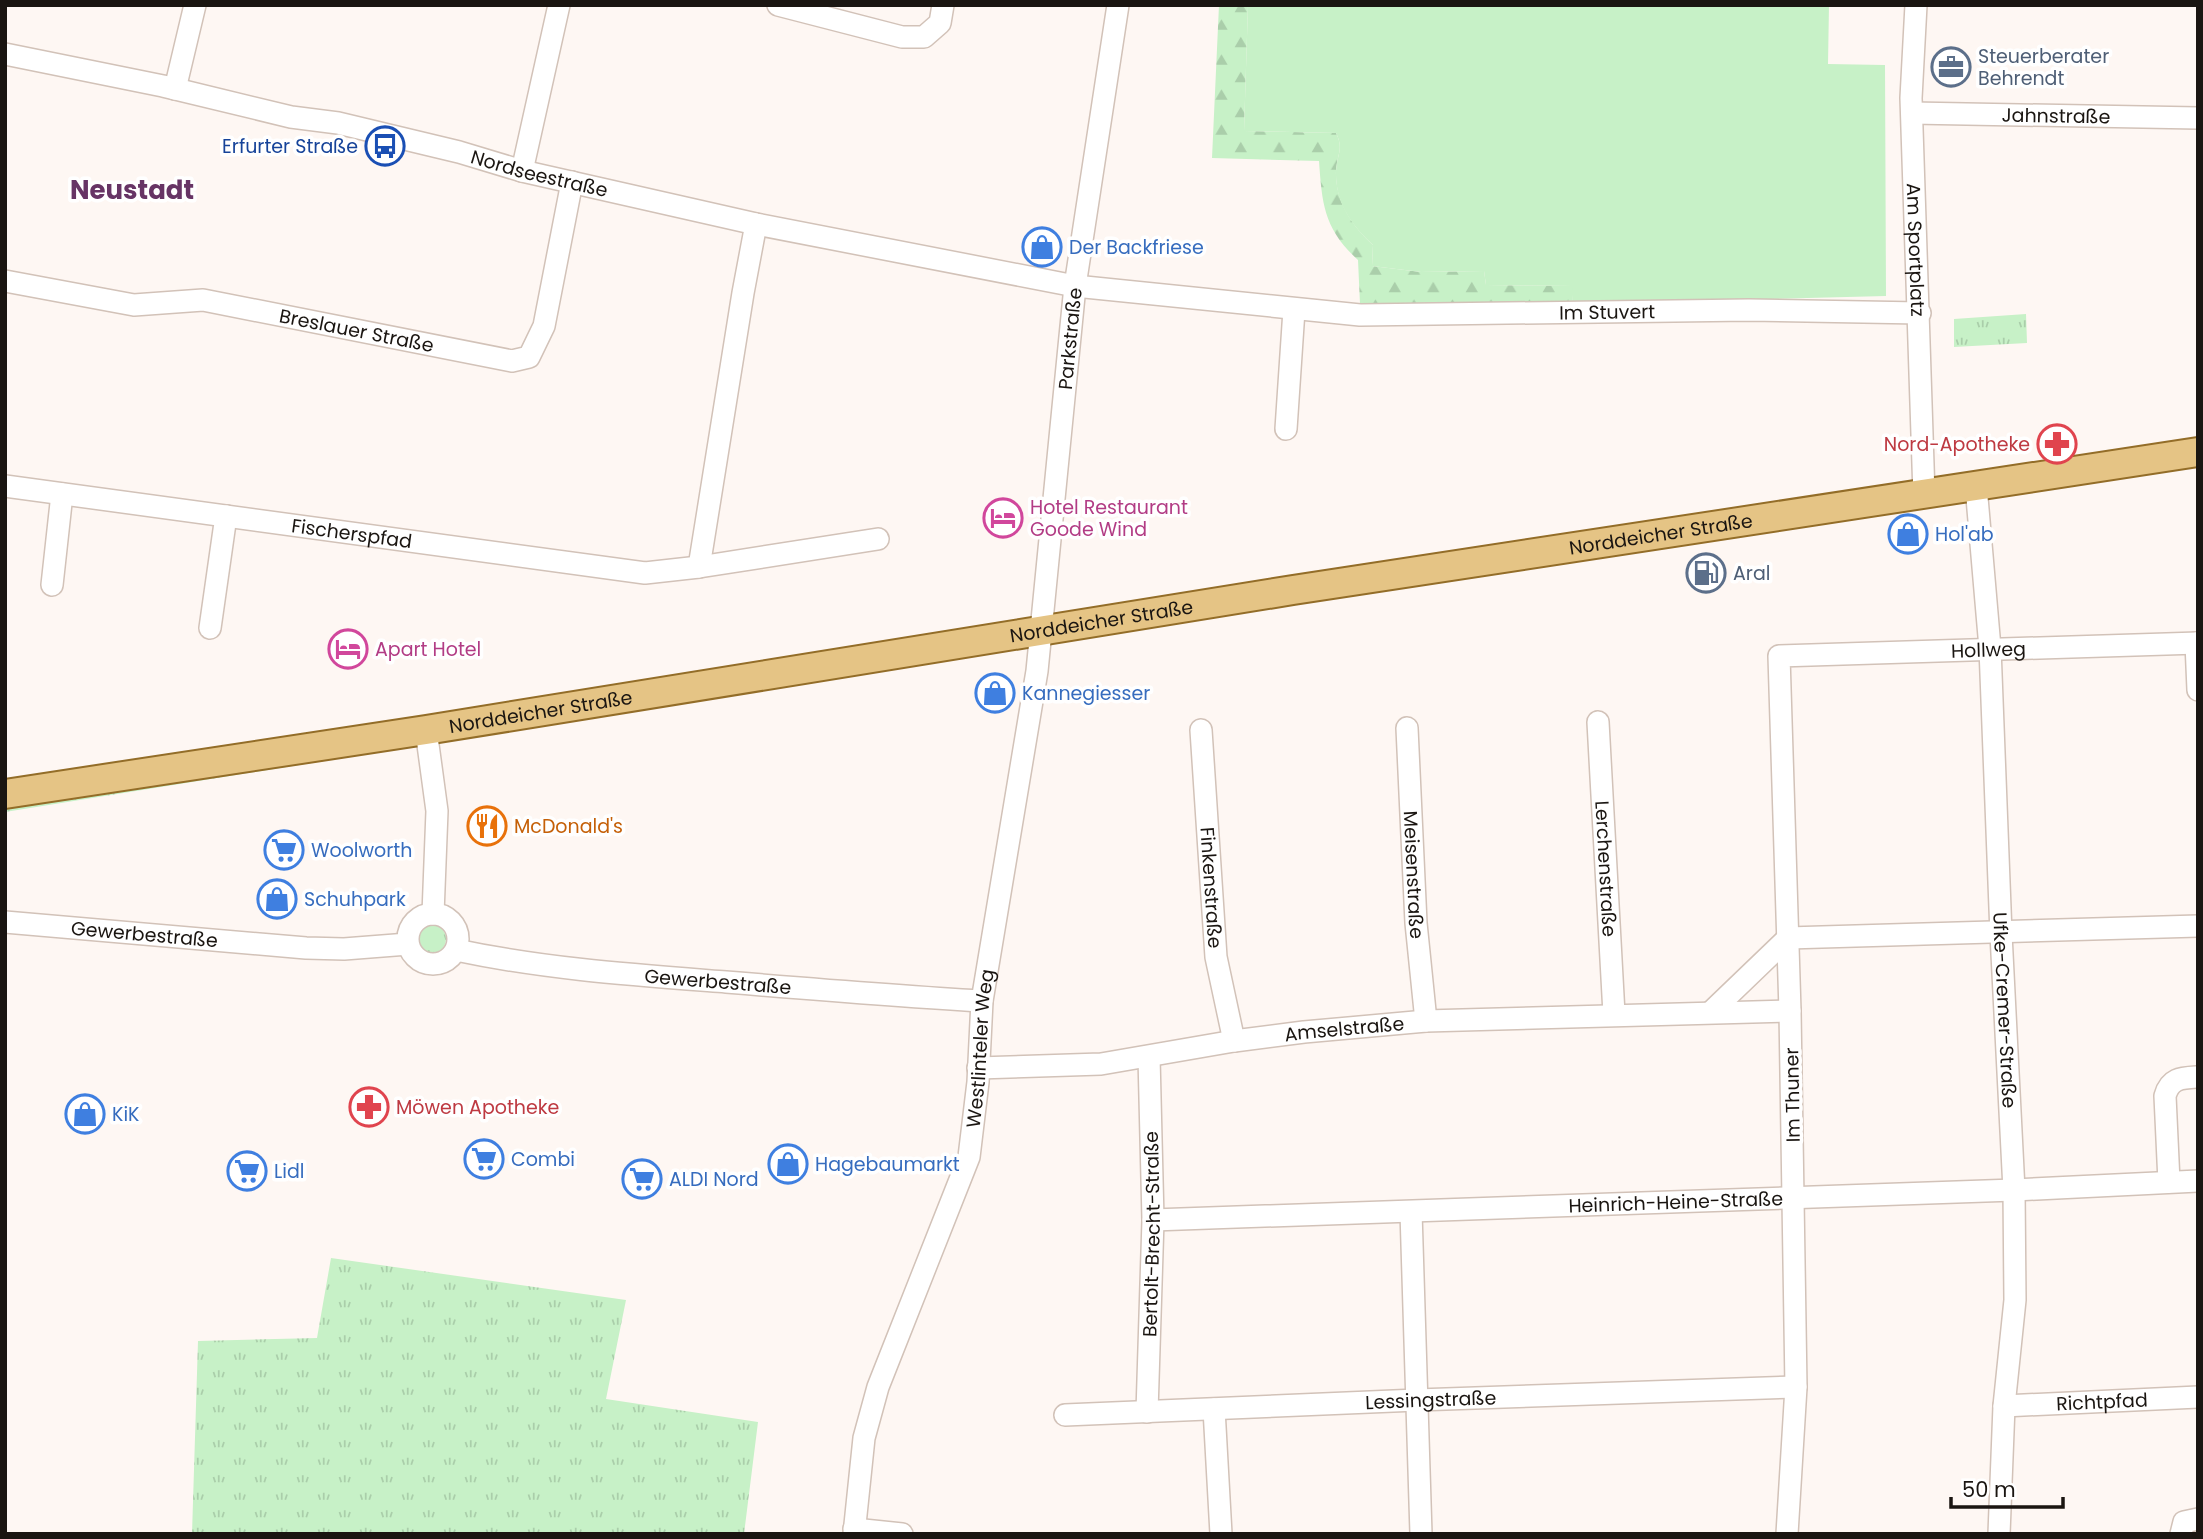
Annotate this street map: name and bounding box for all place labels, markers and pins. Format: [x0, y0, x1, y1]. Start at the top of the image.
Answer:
place label: Steuerberater Behrendt [1978, 43, 2109, 92]
office icon: Steuerberater Behrendt [1930, 46, 1972, 88]
bus stop icon: Erfurter Straße [364, 125, 406, 167]
place label: Erfurter Straße [222, 133, 358, 160]
shop icon: Der Backfriese [1021, 226, 1063, 268]
place label: Der Backfriese [1069, 234, 1204, 261]
pharmacy icon: Nord-Apotheke [2036, 423, 2078, 465]
place label: Nord-Apotheke [1884, 431, 2030, 458]
place label: Hotel Restaurant Goode Wind [1030, 494, 1188, 543]
hotel icon: Hotel Restaurant Goode Wind [982, 497, 1024, 539]
shop icon: Hol'ab [1887, 513, 1929, 555]
place label: Hol'ab [1935, 521, 1994, 548]
fuel station icon: Aral [1685, 552, 1727, 594]
place label: Aral [1733, 560, 1770, 587]
hotel icon: Apart Hotel [327, 628, 369, 670]
place label: Apart Hotel [375, 636, 481, 663]
shop icon: Kannegiesser [974, 672, 1016, 714]
place label: Kannegiesser [1022, 680, 1150, 707]
restaurant icon: McDonald's [466, 805, 508, 847]
place label: McDonald's [514, 813, 623, 840]
supermarket icon: Woolworth [263, 829, 305, 871]
place label: Woolworth [311, 837, 412, 864]
shop icon: Schuhpark [256, 878, 298, 920]
place label: Schuhpark [304, 886, 406, 913]
pharmacy icon: Möwen Apotheke [348, 1086, 390, 1128]
shop icon: KiK [64, 1093, 106, 1135]
place label: Möwen Apotheke [396, 1094, 559, 1121]
place label: KiK [112, 1101, 139, 1128]
supermarket icon: Combi [463, 1138, 505, 1180]
shop icon: Hagebaumarkt [767, 1143, 809, 1185]
place label: Combi [511, 1146, 575, 1173]
supermarket icon: Lidl [226, 1150, 268, 1192]
place label: Hagebaumarkt [815, 1151, 960, 1178]
place label: Lidl [274, 1158, 304, 1185]
supermarket icon: ALDI Nord [621, 1158, 663, 1200]
place label: ALDI Nord [669, 1166, 759, 1193]

